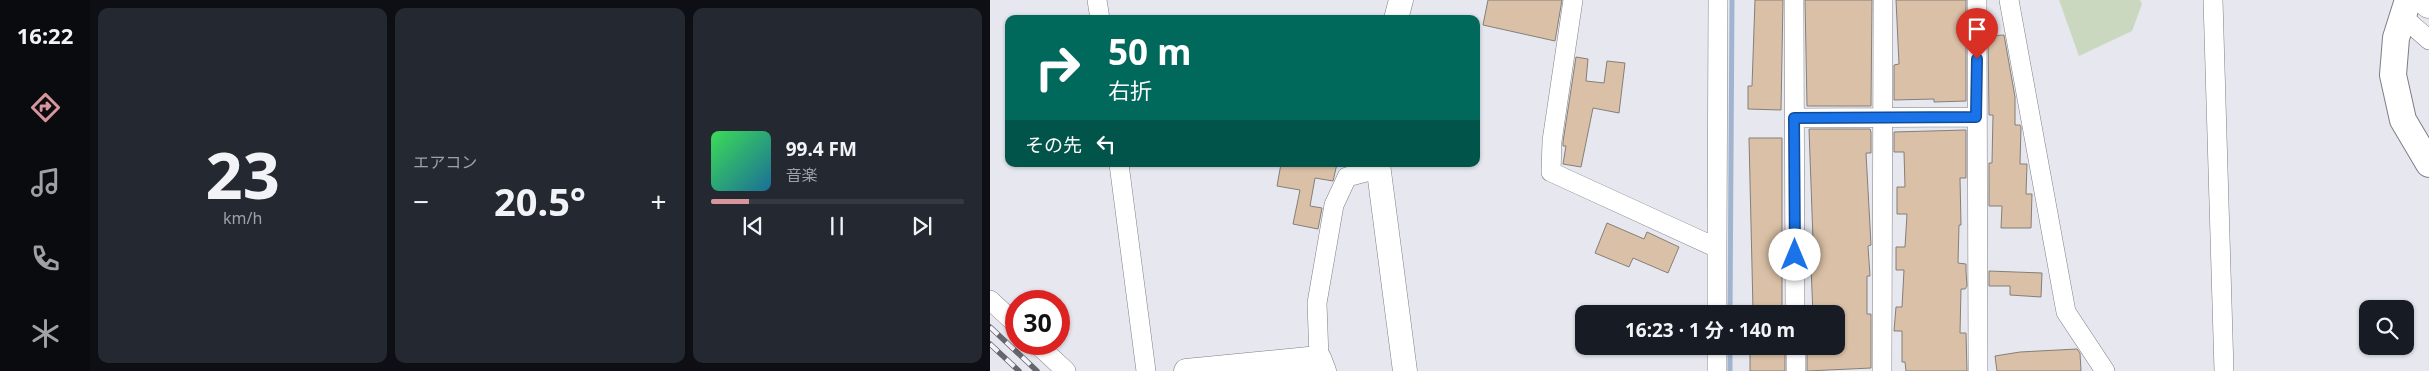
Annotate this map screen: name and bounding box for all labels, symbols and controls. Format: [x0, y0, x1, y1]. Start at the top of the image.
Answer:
pin [1956, 8, 1998, 59]
icon: arrive [1963, 15, 1991, 43]
text: 16:22 [17, 20, 73, 50]
text: 50 m [1108, 28, 1191, 75]
icon: right [1025, 35, 1090, 100]
text: 右折 [1108, 75, 1152, 105]
icon: directions [28, 90, 63, 125]
text: 23 [205, 130, 280, 218]
icon: left [1092, 130, 1120, 158]
text: その先 [1025, 132, 1082, 158]
text: 99.4 FM [786, 136, 857, 162]
text: エアコン [413, 151, 477, 173]
text: 音楽 [786, 164, 818, 186]
icon: music [28, 165, 63, 200]
text: 20.5° [494, 175, 586, 227]
text: − [413, 182, 429, 220]
text: + [651, 182, 667, 220]
text: km/h [223, 207, 262, 229]
icon: previous [739, 212, 767, 240]
icon: pause [823, 212, 851, 240]
icon: next [908, 212, 936, 240]
position arrow [1768, 228, 1820, 280]
icon: phone [28, 241, 63, 276]
speed limit sign: 30 [1005, 290, 1070, 355]
map controls [2359, 300, 2414, 355]
button: search [2359, 300, 2414, 355]
icon: climate [28, 316, 63, 351]
text: 16:23 · 1 分 · 140 m [1625, 317, 1795, 343]

